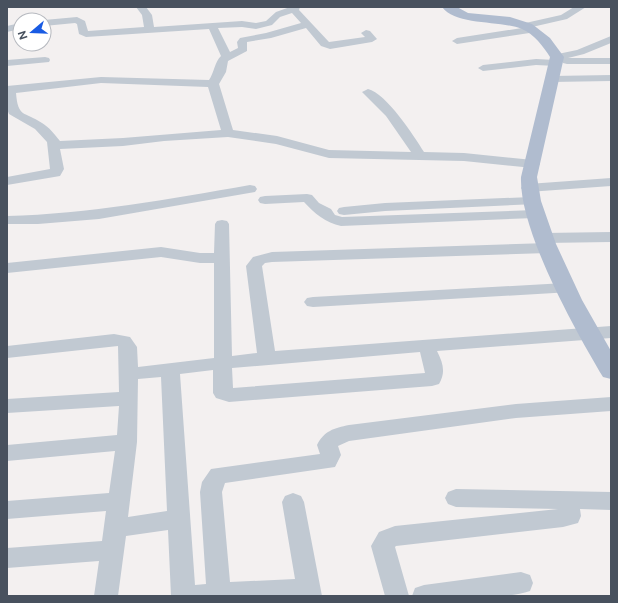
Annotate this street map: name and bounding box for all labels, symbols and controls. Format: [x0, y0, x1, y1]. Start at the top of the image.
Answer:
north arrow [12, 12, 52, 52]
text: N [15, 29, 30, 41]

